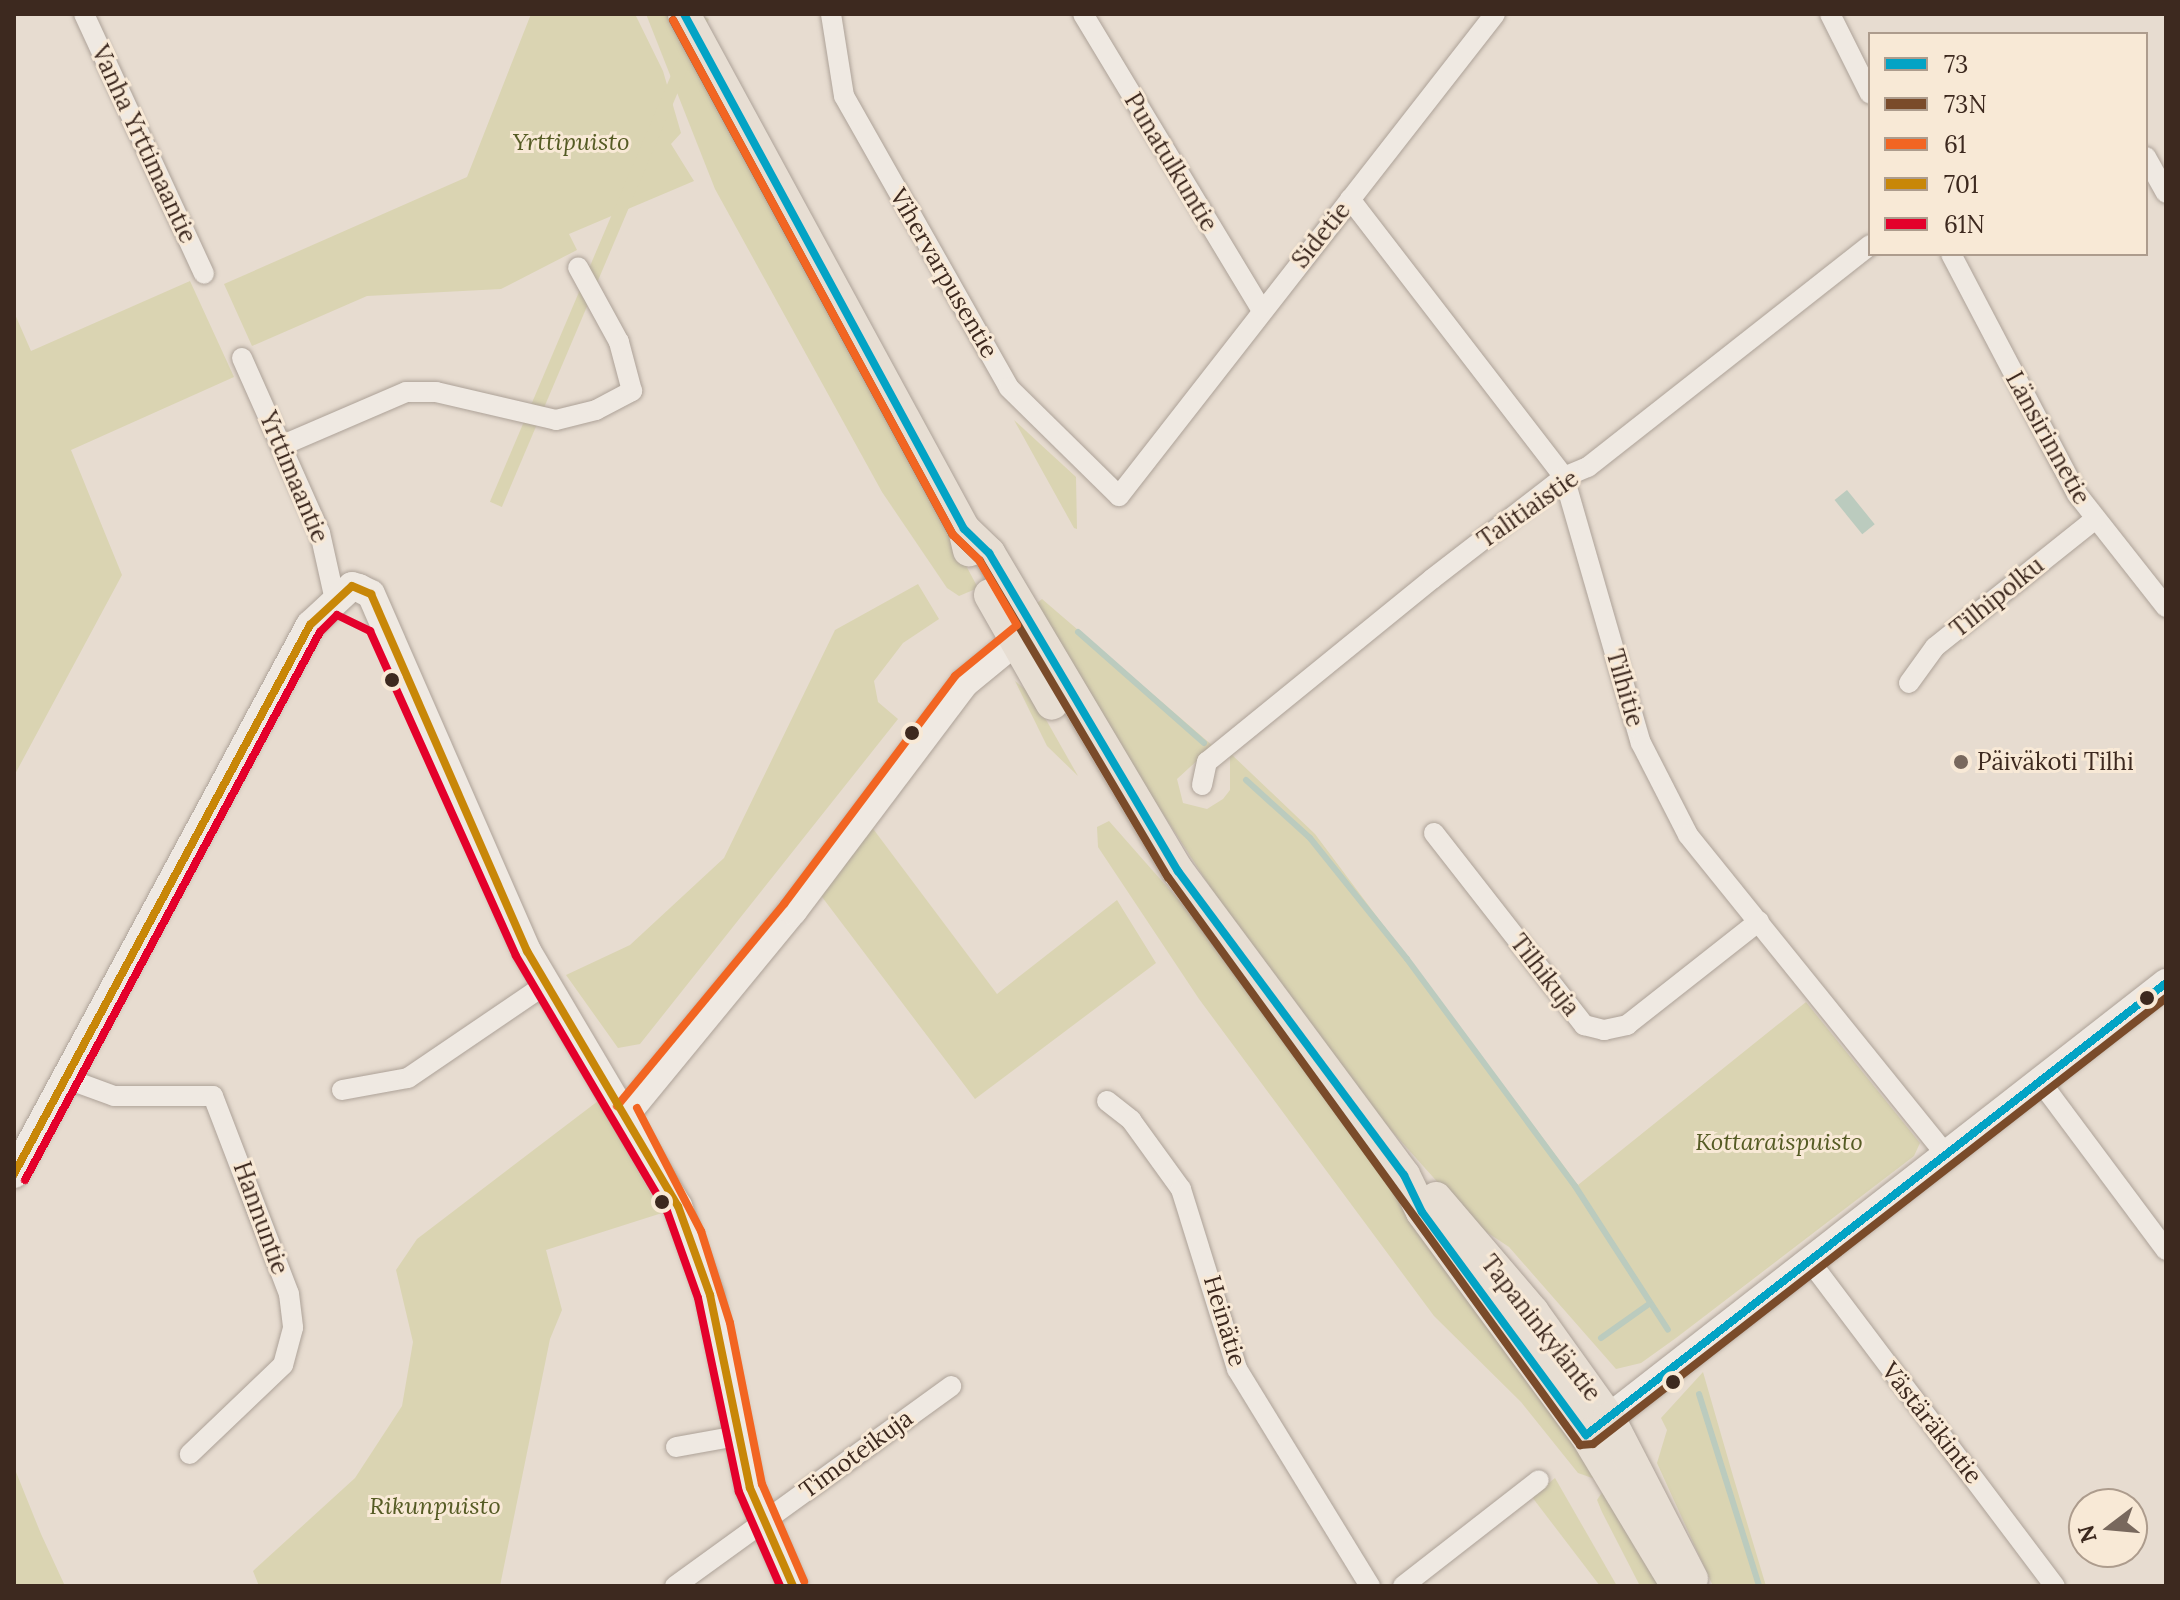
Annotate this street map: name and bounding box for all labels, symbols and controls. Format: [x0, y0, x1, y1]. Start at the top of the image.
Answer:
legend [1868, 32, 2148, 256]
street label: Vanha Yrttimaantie [86, 41, 202, 247]
text: 73 [1944, 49, 1968, 80]
street label: Punatulkuntie [1118, 88, 1224, 236]
text: 73N [1944, 89, 1987, 120]
park label: Yrttipuisto [512, 128, 630, 156]
text: 61 [1944, 129, 1967, 160]
text: 701 [1944, 169, 1979, 200]
street label: Vihervarpusentie [884, 183, 1004, 363]
street label: Sidetie [1286, 196, 1356, 274]
text: 61N [1944, 209, 1985, 240]
street label: Länsirinnetie [2000, 367, 2096, 509]
street label: Yrttimaantie [253, 407, 335, 547]
street label: Talitiaistie [1472, 464, 1584, 554]
street label: Tilhipolku [1944, 551, 2050, 643]
street label: Tilhitie [1600, 646, 1650, 730]
unlabelled marker [384, 672, 400, 688]
unlabelled marker [904, 725, 920, 741]
place label: Päiväkoti Tilhi [1977, 748, 2134, 776]
marker: Päiväkoti Tilhi [1952, 753, 1970, 771]
street label: Tilhikuja [1504, 928, 1586, 1022]
unlabelled marker [2139, 990, 2155, 1006]
park label: Kottaraispuisto [1695, 1128, 1863, 1156]
street label: Hannuntie [227, 1158, 295, 1278]
unlabelled marker [654, 1194, 670, 1210]
street label: Tapaninkyläntie [1475, 1249, 1607, 1407]
street label: Heinätie [1198, 1272, 1252, 1370]
street label: Västäräkintie [1876, 1357, 1988, 1489]
unlabelled marker [1665, 1374, 1681, 1390]
street label: Timoteikuja [794, 1403, 918, 1505]
north arrow [2068, 1488, 2148, 1568]
park label: Rikunpuisto [369, 1492, 501, 1520]
text: N [2071, 1522, 2103, 1546]

